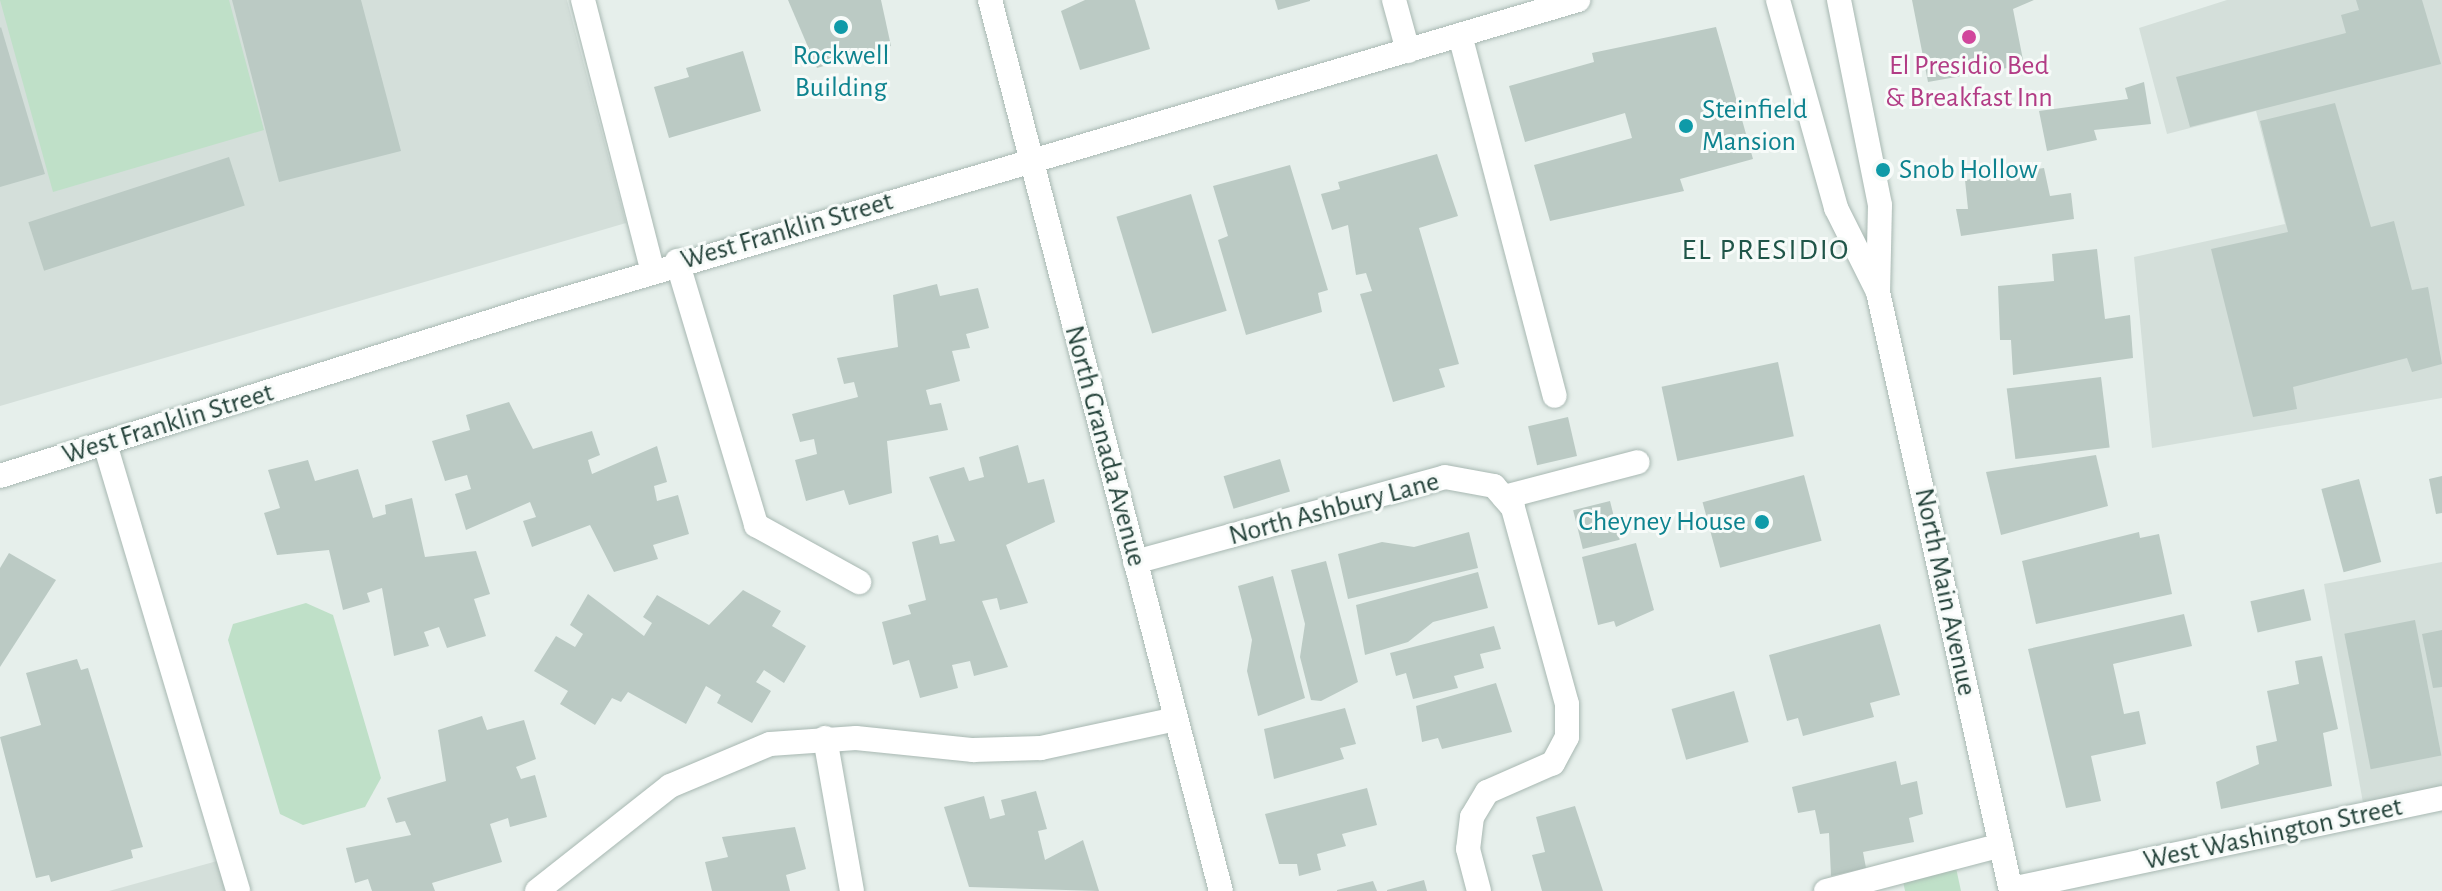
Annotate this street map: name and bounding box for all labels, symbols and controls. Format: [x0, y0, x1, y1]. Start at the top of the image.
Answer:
marker: Rockwell Building [832, 18, 850, 36]
marker: El Presidio Bed & Breakfast Inn [1960, 28, 1978, 46]
place label: Rockwell Building [792, 39, 890, 105]
place label: El Presidio Bed & Breakfast Inn [1885, 49, 2053, 115]
place label: Steinfield Mansion [1702, 93, 1807, 159]
marker: Steinfield Mansion [1677, 117, 1695, 135]
place label: Snob Hollow [1899, 153, 2038, 187]
marker: Snob Hollow [1874, 161, 1892, 179]
street label: West Franklin Street [677, 185, 897, 277]
district label: EL PRESIDIO [1682, 232, 1850, 268]
street label: North Granada Avenue [1057, 322, 1153, 570]
street label: West Franklin Street [58, 376, 278, 472]
street label: North Ashbury Lane [1225, 465, 1443, 553]
street label: North Main Avenue [1907, 485, 1983, 699]
place label: Cheyney House [1578, 505, 1746, 539]
marker: Cheyney House [1753, 513, 1771, 531]
street label: West Washington Street [2140, 790, 2406, 878]

